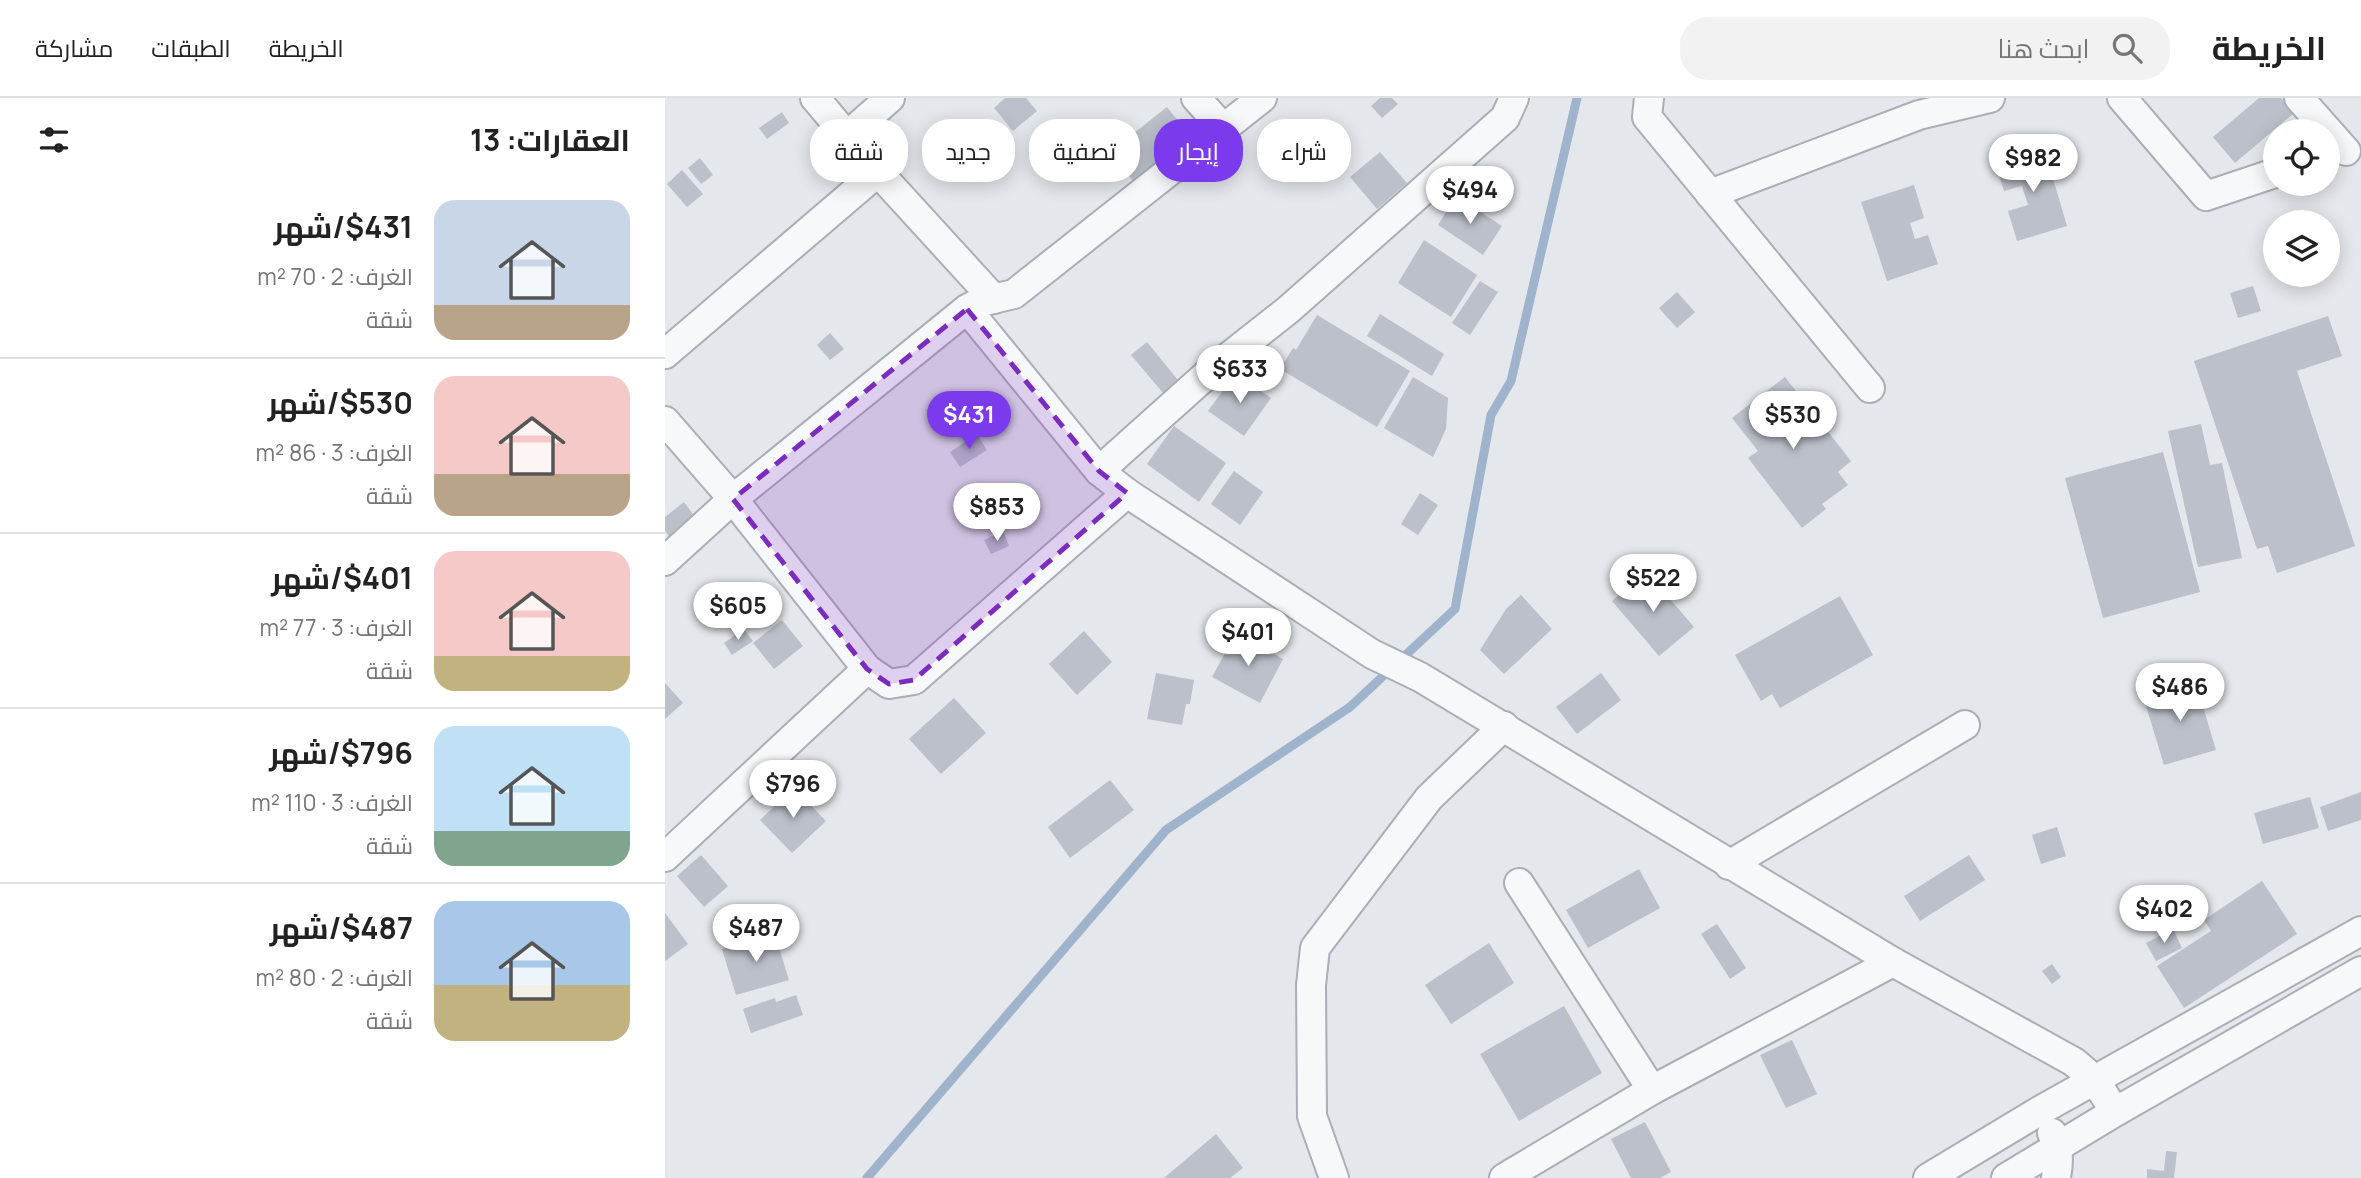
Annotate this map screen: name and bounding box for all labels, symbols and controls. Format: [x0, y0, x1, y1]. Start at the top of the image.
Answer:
search box [1680, 17, 2170, 80]
text: الخريطة [2212, 25, 2326, 70]
icon: search [2108, 29, 2146, 67]
text: ابحث هنا [1998, 30, 2090, 66]
text: مشاركة [35, 31, 113, 64]
text: الطبقات [151, 31, 231, 64]
text: الخريطة [269, 31, 344, 64]
text: العقارات: 13 [470, 119, 630, 160]
chip: شقة [810, 119, 908, 182]
chip: جديد [922, 119, 1015, 182]
chip: تصفية [1029, 119, 1140, 182]
chip: إيجار [1154, 119, 1243, 182]
chip: شراء [1257, 119, 1351, 182]
map controls [2263, 119, 2340, 287]
button: locate [2263, 119, 2340, 196]
icon: filters [35, 121, 73, 159]
pin: $982 [1992, 134, 2074, 194]
text: $982 [2005, 141, 2061, 173]
pin: $494 [1429, 166, 1511, 226]
text: $494 [1442, 173, 1498, 205]
text: $431/شهر [274, 206, 413, 247]
button: layers [2263, 210, 2340, 287]
icon: home [490, 228, 574, 312]
text: الغرف: 2 · 70 m² [257, 260, 413, 292]
text: شقة [366, 303, 413, 335]
pin: $633 [1199, 345, 1281, 405]
text: $633 [1212, 352, 1268, 384]
text: $530/شهر [268, 382, 413, 423]
pin: $431 [928, 392, 1010, 451]
pin: $530 [1752, 392, 1834, 451]
text: $431 [943, 398, 995, 430]
text: $530 [1765, 398, 1821, 430]
icon: home [490, 404, 574, 488]
text: الغرف: 3 · 86 m² [256, 436, 413, 468]
text: شقة [366, 479, 413, 511]
pin: $853 [956, 484, 1038, 543]
text: $853 [969, 490, 1025, 522]
pin: $522 [1612, 554, 1694, 614]
text: $401/شهر [271, 557, 413, 598]
text: $522 [1626, 561, 1680, 593]
icon: home [490, 579, 574, 663]
pin: $605 [697, 582, 779, 642]
text: $605 [709, 589, 767, 621]
pin: $401 [1207, 608, 1289, 668]
text: الغرف: 3 · 77 m² [260, 611, 413, 643]
text: $401 [1221, 615, 1275, 647]
text: شقة [366, 654, 413, 686]
pin: $486 [2139, 664, 2221, 723]
text: $486 [2152, 670, 2208, 702]
text: $796/شهر [269, 732, 413, 773]
icon: home [490, 754, 574, 838]
pin: $796 [752, 760, 834, 820]
text: $796 [765, 767, 821, 799]
text: الغرف: 3 · 110 m² [251, 786, 413, 818]
text: شقة [366, 829, 413, 861]
pin: $402 [2123, 886, 2205, 945]
text: $402 [2135, 892, 2193, 924]
pin: $487 [715, 904, 797, 964]
text: $487/شهر [270, 907, 413, 948]
text: $487 [729, 911, 783, 943]
icon: home [490, 929, 574, 1013]
text: الغرف: 2 · 80 m² [255, 961, 413, 993]
text: شقة [366, 1004, 413, 1036]

